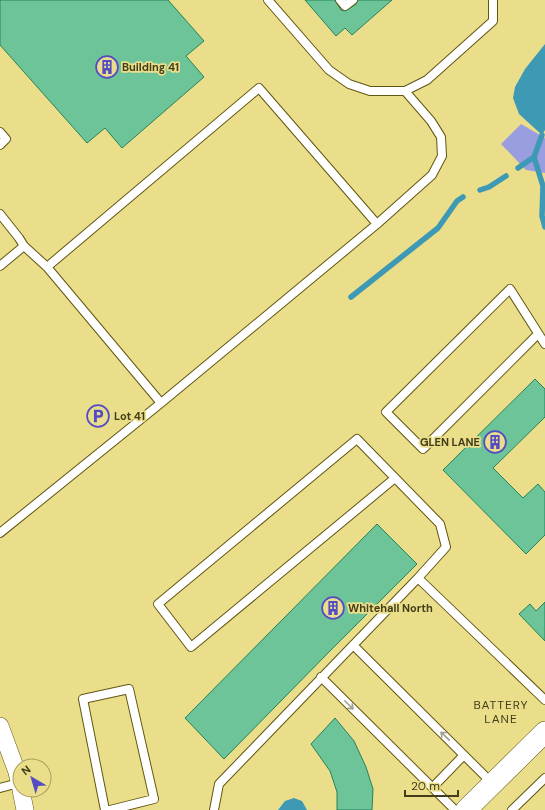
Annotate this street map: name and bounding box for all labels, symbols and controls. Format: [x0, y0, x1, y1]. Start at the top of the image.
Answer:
building icon: Building 41 [94, 54, 120, 80]
place label: Building 41 [122, 60, 179, 74]
parking icon: Lot 41 [85, 403, 111, 429]
place label: Lot 41 [114, 409, 145, 423]
building icon: GLEN LANE [482, 429, 508, 455]
place label: GLEN LANE [420, 435, 480, 449]
building icon: Whitehall North [320, 595, 346, 621]
place label: Whitehall North [348, 601, 433, 615]
district label: BATTERY LANE [473, 697, 529, 727]
one-way arrow [344, 700, 354, 710]
one-way arrow [440, 731, 450, 741]
north arrow [12, 758, 52, 798]
text: N [18, 762, 33, 778]
scale bar [405, 772, 458, 798]
text: 20 m [411, 778, 440, 794]

